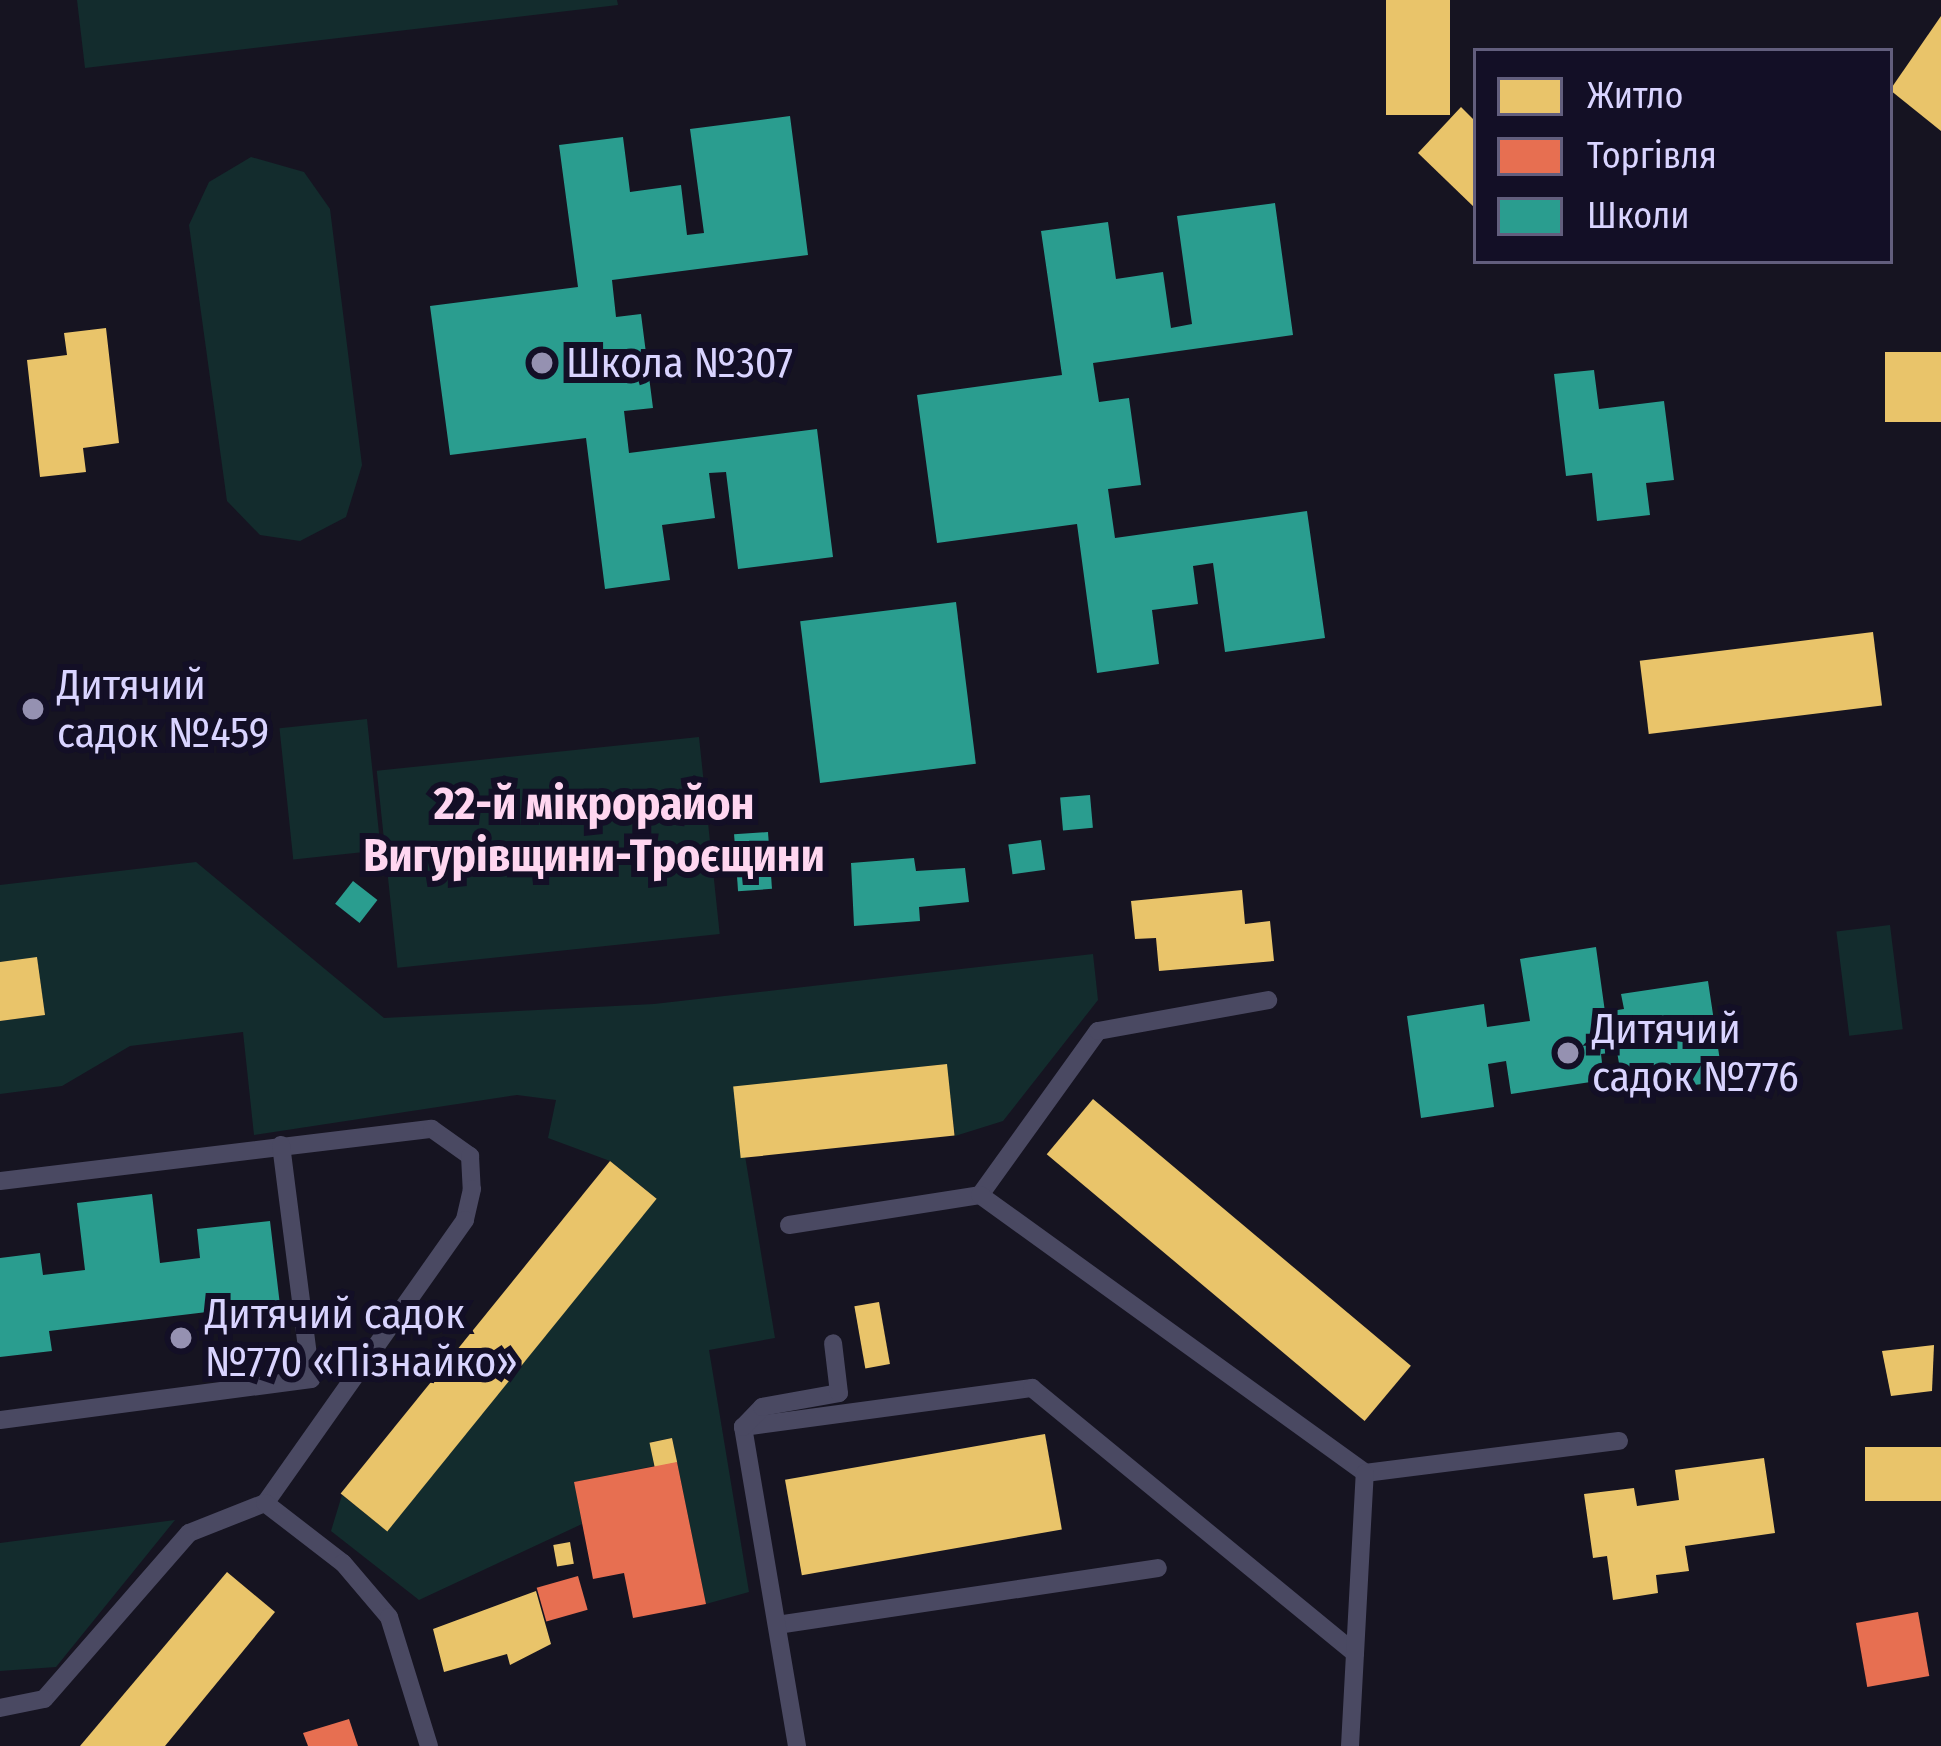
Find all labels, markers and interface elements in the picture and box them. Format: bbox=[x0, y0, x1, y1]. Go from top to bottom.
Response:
legend bbox=[1473, 48, 1893, 264]
text: Житло bbox=[1587, 74, 1683, 118]
text: Торгівля bbox=[1587, 134, 1717, 178]
text: Школи bbox=[1587, 194, 1690, 238]
place label: Школа №307 bbox=[566, 338, 793, 388]
marker: Школа №307 bbox=[529, 350, 555, 376]
place label: Дитячий садок №459 bbox=[57, 660, 269, 758]
marker: Дитячий садок №459 bbox=[20, 696, 46, 722]
district label: 22-й мікрорайон Вигурівщини-Троєщини bbox=[363, 778, 825, 884]
place label: Дитячий садок №776 bbox=[1592, 1004, 1799, 1102]
marker: Дитячий садок №776 bbox=[1555, 1040, 1581, 1066]
place label: Дитячий садок №770 «Пізнайко» bbox=[205, 1289, 518, 1388]
marker: Дитячий садок №770 «Пізнайко» bbox=[168, 1325, 194, 1351]

